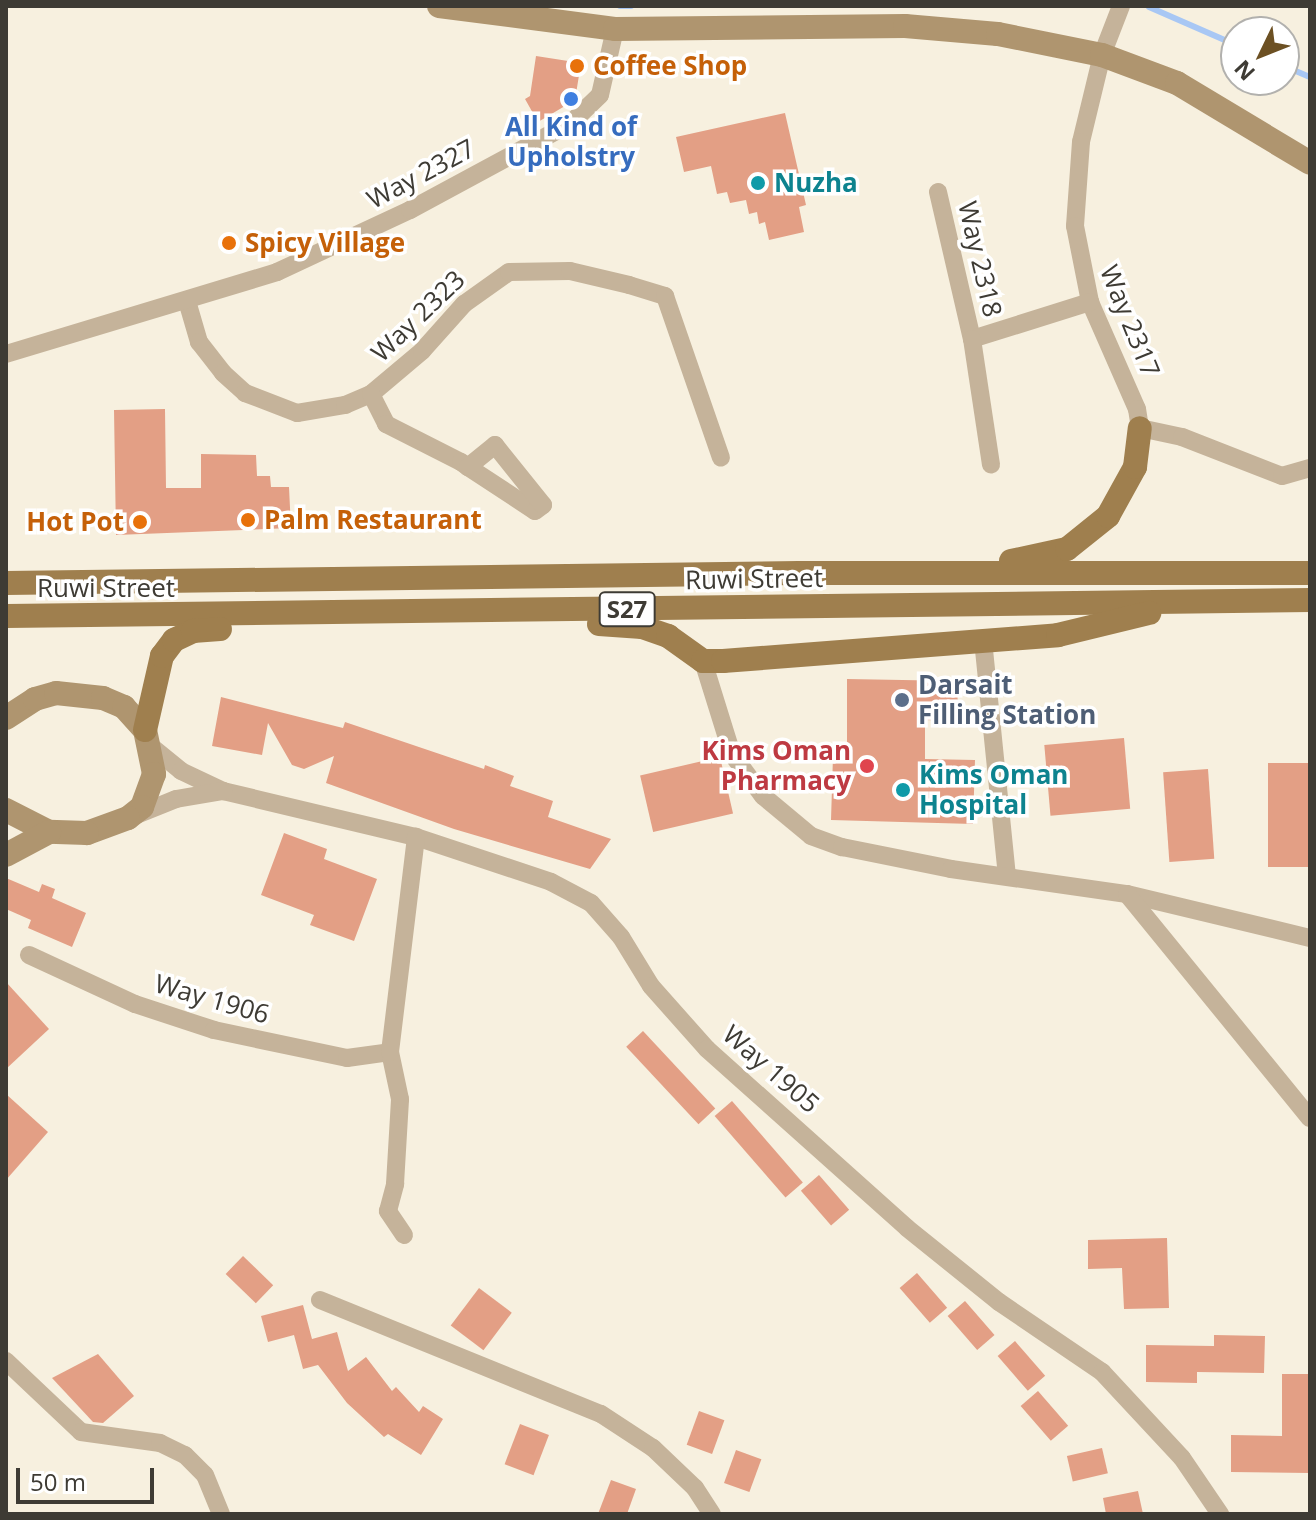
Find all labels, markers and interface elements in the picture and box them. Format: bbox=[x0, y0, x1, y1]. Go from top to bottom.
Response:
north arrow bbox=[1220, 16, 1300, 96]
place label: Coffee Shop bbox=[593, 50, 747, 82]
text: N bbox=[1227, 54, 1261, 88]
marker: Coffee Shop bbox=[568, 57, 586, 75]
marker: All Kind of Upholstry bbox=[562, 90, 580, 108]
place label: All Kind of Upholstry bbox=[505, 111, 637, 172]
street label: Way 2327 bbox=[362, 133, 480, 215]
place label: Nuzha bbox=[774, 167, 858, 199]
marker: Nuzha bbox=[749, 174, 767, 192]
street label: Way 2318 bbox=[952, 198, 1008, 320]
place label: Spicy Village bbox=[245, 227, 405, 259]
marker: Spicy Village bbox=[220, 234, 238, 252]
street label: Way 2317 bbox=[1093, 261, 1167, 381]
street label: Way 2323 bbox=[365, 264, 471, 368]
place label: Palm Restaurant bbox=[264, 504, 482, 536]
place label: Hot Pot bbox=[26, 506, 124, 538]
marker: Palm Restaurant bbox=[239, 511, 257, 529]
marker: Hot Pot bbox=[131, 513, 149, 531]
street label: Ruwi Street bbox=[685, 562, 823, 596]
street label: Ruwi Street bbox=[37, 572, 175, 604]
road number: S27 bbox=[597, 589, 657, 629]
place label: Darsait Filling Station bbox=[918, 669, 1096, 730]
marker: Darsait Filling Station bbox=[893, 691, 911, 709]
place label: Kims Oman Pharmacy bbox=[702, 735, 851, 796]
marker: Kims Oman Pharmacy bbox=[858, 757, 876, 775]
place label: Kims Oman Hospital bbox=[919, 759, 1068, 820]
marker: Kims Oman Hospital bbox=[894, 781, 912, 799]
street label: Way 1906 bbox=[151, 968, 273, 1030]
street label: Way 1905 bbox=[716, 1019, 826, 1119]
scale bar bbox=[20, 1452, 158, 1502]
text: 50 m bbox=[30, 1465, 86, 1498]

